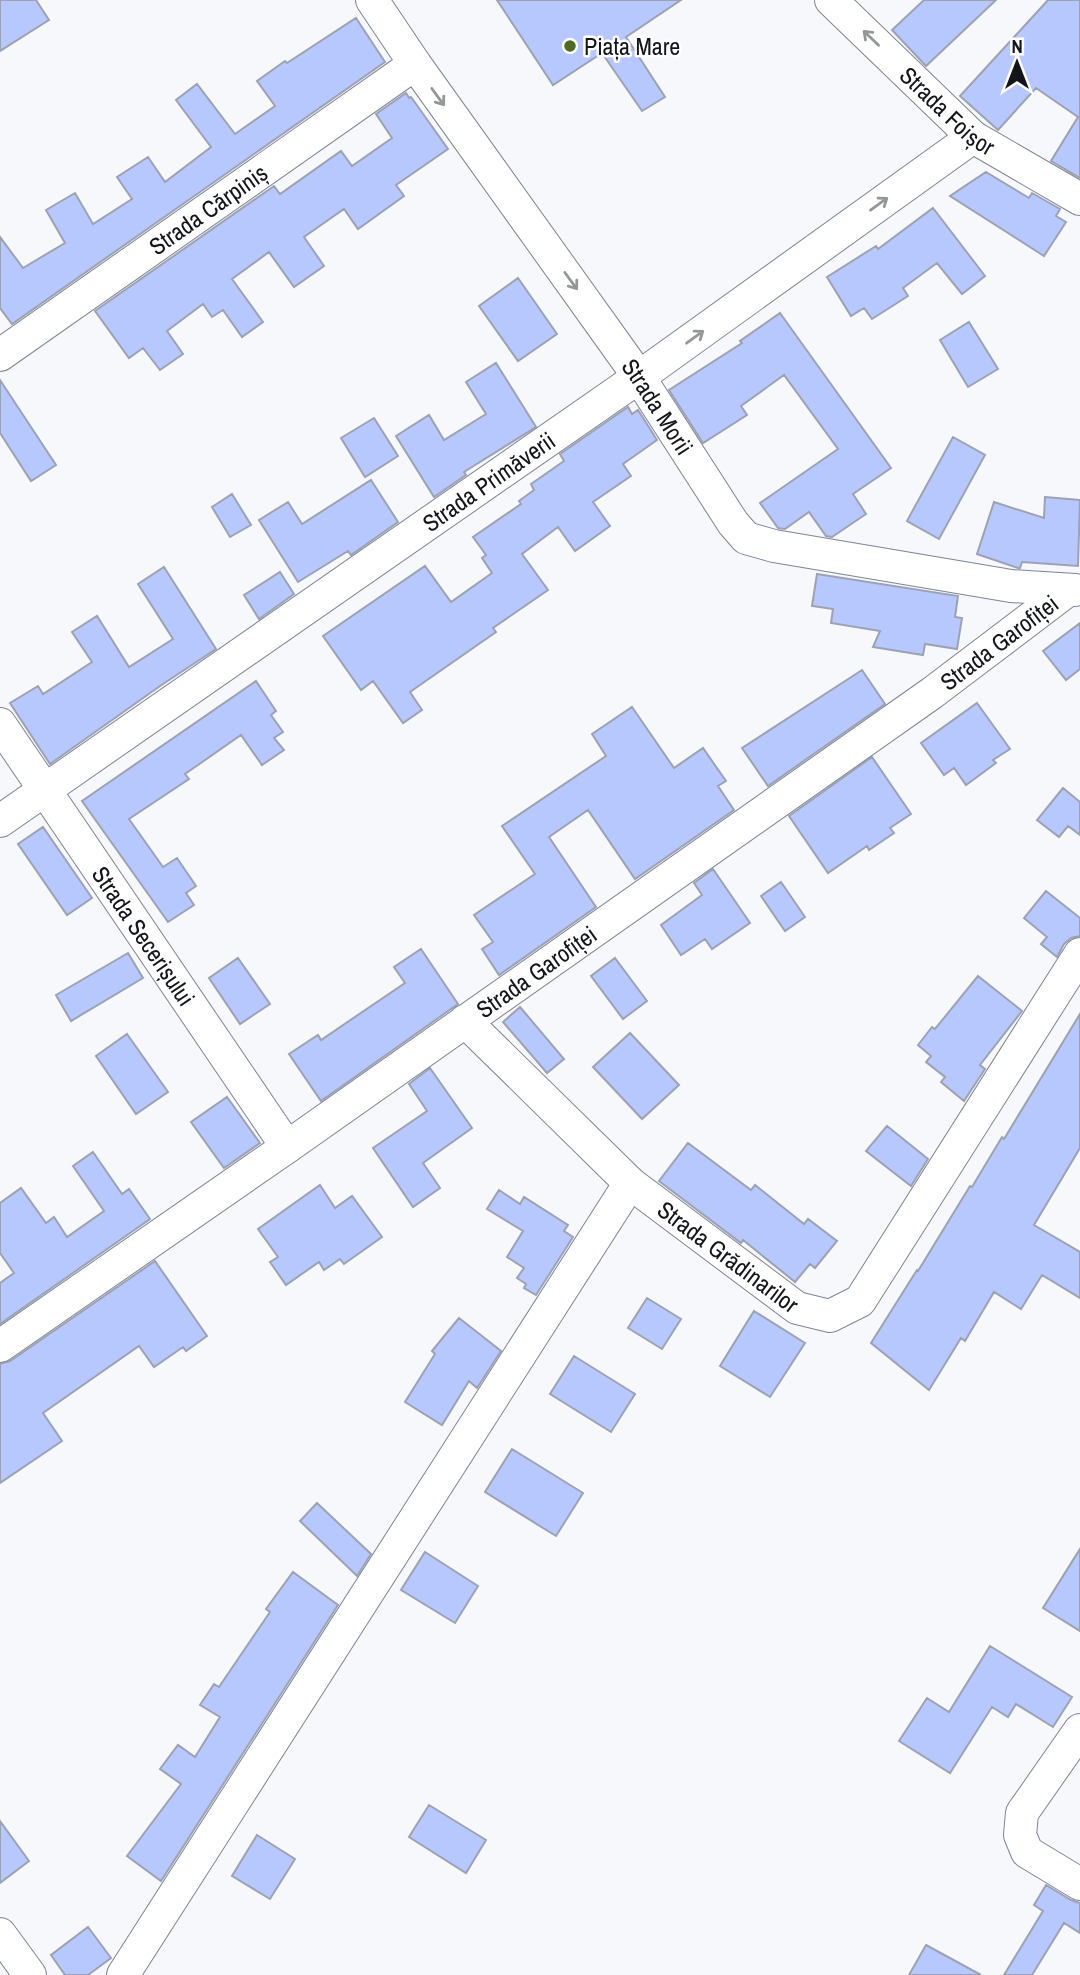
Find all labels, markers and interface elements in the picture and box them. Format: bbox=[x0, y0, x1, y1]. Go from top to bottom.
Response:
north arrow bbox=[982, 28, 1052, 98]
place label: Piața Mare bbox=[584, 30, 680, 62]
one-way arrow bbox=[863, 30, 880, 47]
text: N bbox=[1011, 33, 1023, 59]
marker: Piața Mare bbox=[562, 38, 578, 54]
street label: Strada Foișor bbox=[893, 59, 1001, 163]
one-way arrow bbox=[431, 87, 445, 106]
street label: Strada Cărpiniș bbox=[142, 156, 274, 262]
one-way arrow bbox=[869, 197, 888, 211]
one-way arrow bbox=[564, 271, 578, 290]
one-way arrow bbox=[685, 330, 704, 344]
street label: Strada Morii bbox=[615, 352, 701, 461]
street label: Strada Primăverii bbox=[416, 424, 561, 539]
street label: Strada Garofiței bbox=[933, 587, 1064, 697]
street label: Strada Secerișului bbox=[85, 860, 202, 1012]
street label: Strada Garofiței bbox=[470, 918, 603, 1025]
street label: Strada Grădinarilor bbox=[651, 1193, 806, 1320]

